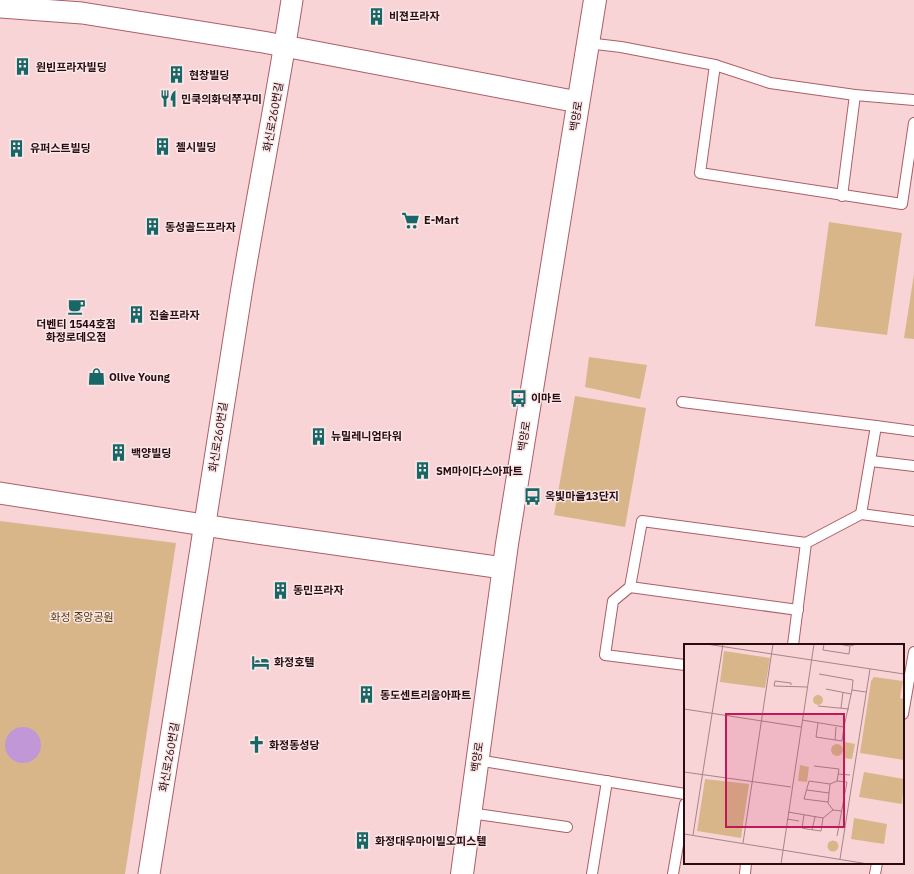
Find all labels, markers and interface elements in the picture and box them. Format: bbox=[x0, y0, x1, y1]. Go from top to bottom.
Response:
building icon: 비젼프라자 bbox=[366, 6, 386, 26]
place label: 비젼프라자 bbox=[389, 9, 440, 23]
building icon: 원빈프라자빌딩 bbox=[13, 57, 33, 77]
place label: 원빈프라자빌딩 bbox=[36, 60, 107, 74]
building icon: 현창빌딩 bbox=[166, 65, 186, 85]
place label: 현창빌딩 bbox=[189, 68, 229, 82]
street label: 화신로260번길 bbox=[260, 81, 286, 153]
restaurant icon: 민쿡의화덕쭈꾸미 bbox=[158, 89, 178, 109]
place label: 민쿡의화덕쭈꾸미 bbox=[181, 92, 262, 106]
street label: 백양로 bbox=[567, 100, 585, 132]
building icon: 첼시빌딩 bbox=[153, 137, 173, 157]
building icon: 유퍼스트빌딩 bbox=[7, 138, 27, 158]
place label: 첼시빌딩 bbox=[176, 140, 216, 154]
place label: 유퍼스트빌딩 bbox=[30, 141, 91, 155]
supermarket icon: E-Mart bbox=[401, 210, 421, 230]
place label: E-Mart bbox=[424, 213, 459, 227]
building icon: 동성골드프라자 bbox=[142, 217, 162, 237]
place label: 동성골드프라자 bbox=[165, 220, 236, 234]
cafe icon: 더벤티 1544호점 화정로데오점 bbox=[66, 296, 86, 316]
building icon: 진솔프라자 bbox=[126, 305, 146, 325]
place label: 진솔프라자 bbox=[149, 308, 200, 322]
place label: 더벤티 1544호점 화정로데오점 bbox=[36, 317, 116, 344]
shop icon: Olive Young bbox=[86, 367, 106, 387]
place label: Olive Young bbox=[109, 370, 171, 384]
bus stop icon: 이마트 bbox=[508, 388, 528, 408]
place label: 이마트 bbox=[531, 391, 561, 405]
street label: 화신로260번길 bbox=[206, 401, 230, 473]
street label: 백양로 bbox=[515, 420, 533, 452]
building icon: 뉴밀레니엄타워 bbox=[308, 426, 328, 446]
place label: 뉴밀레니엄타워 bbox=[331, 429, 402, 443]
building icon: 백양빌딩 bbox=[108, 443, 128, 463]
place label: 백양빌딩 bbox=[131, 446, 171, 460]
building icon: SM마이다스아파트 bbox=[413, 461, 433, 481]
place label: SM마이다스아파트 bbox=[436, 464, 523, 478]
bus stop icon: 옥빛마을13단지 bbox=[522, 486, 542, 506]
place label: 옥빛마을13단지 bbox=[545, 489, 619, 503]
building icon: 동민프라자 bbox=[270, 580, 290, 600]
place label: 동민프라자 bbox=[293, 583, 344, 597]
park label: 화정 중앙공원 bbox=[50, 610, 114, 624]
inset map bbox=[684, 644, 904, 864]
hotel icon: 화정호텔 bbox=[251, 652, 271, 672]
place label: 화정호텔 bbox=[274, 655, 314, 669]
building icon: 동도센트리움아파트 bbox=[357, 685, 377, 705]
place label: 동도센트리움아파트 bbox=[380, 688, 471, 702]
street label: 화신로260번길 bbox=[156, 721, 182, 793]
church icon: 화정동성당 bbox=[246, 735, 266, 755]
place label: 화정동성당 bbox=[269, 738, 320, 752]
street label: 백양로 bbox=[468, 741, 486, 773]
building icon: 화정대우마이빌오피스텔 bbox=[352, 831, 372, 851]
place label: 화정대우마이빌오피스텔 bbox=[375, 834, 486, 848]

